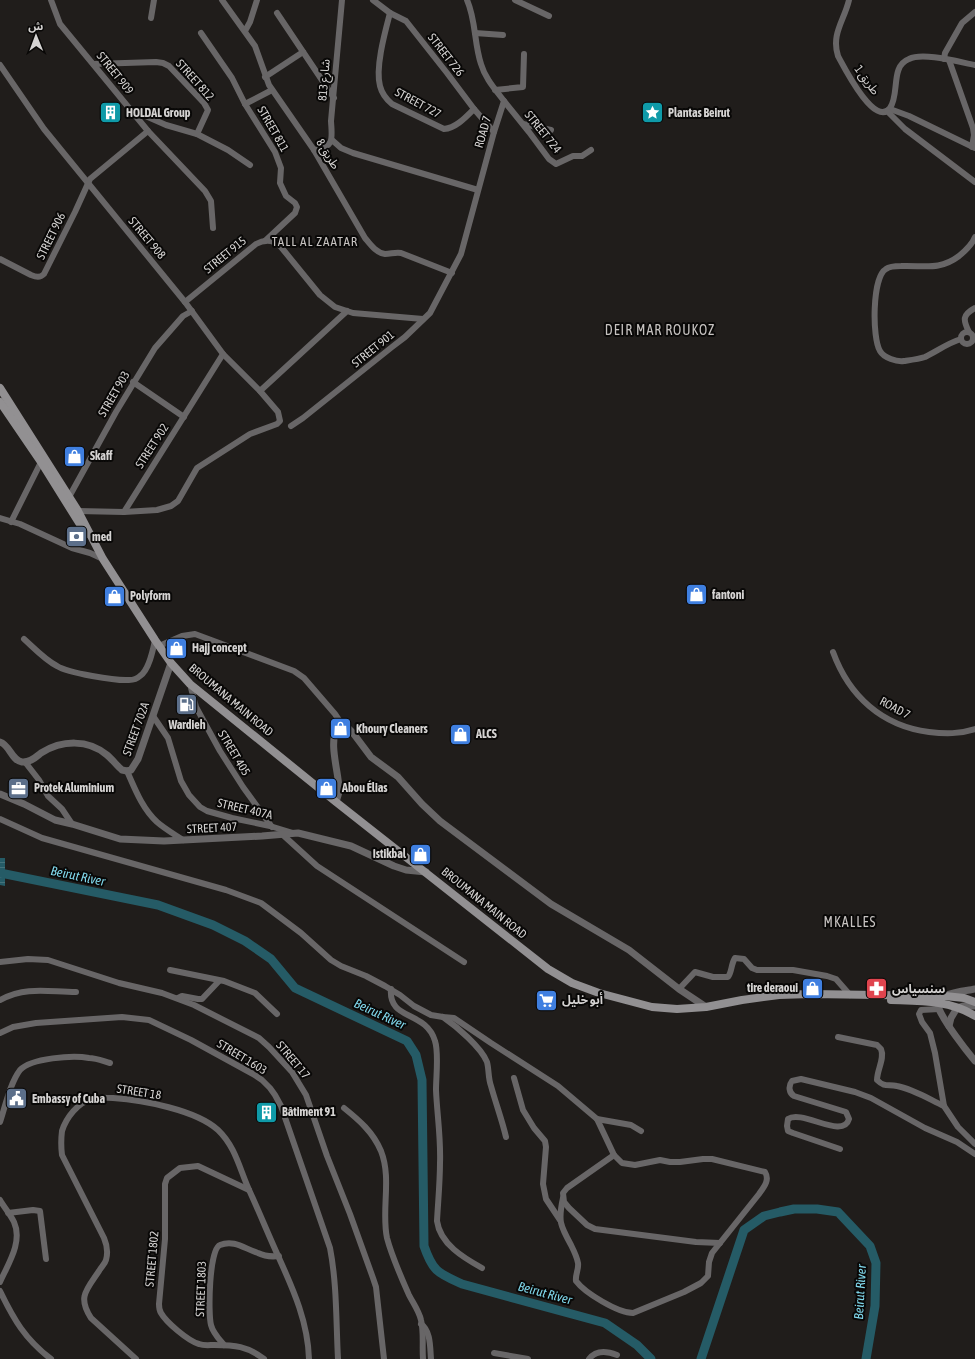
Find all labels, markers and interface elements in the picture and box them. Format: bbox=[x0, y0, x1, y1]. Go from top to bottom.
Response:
north arrow bbox=[16, 16, 56, 56]
text: ش bbox=[28, 20, 43, 33]
street label: STREET 726 bbox=[425, 31, 467, 79]
street label: STREET 909 bbox=[94, 49, 137, 97]
street label: STREET 812 bbox=[173, 57, 217, 103]
street label: شارع 813 bbox=[315, 58, 335, 102]
street label: طريق 1 bbox=[851, 62, 882, 98]
street label: STREET 727 bbox=[392, 85, 444, 121]
building icon: HOLDAL Group bbox=[98, 100, 124, 126]
place icon: Plantas Beirut bbox=[640, 100, 666, 126]
street label: STREET 811 bbox=[254, 104, 292, 155]
place label: HOLDAL Group bbox=[126, 106, 191, 120]
place label: Plantas Beirut bbox=[668, 106, 731, 120]
street label: STREET 724 bbox=[522, 108, 565, 156]
street label: ROAD 7 bbox=[472, 114, 494, 150]
street label: طريق 8 bbox=[312, 136, 343, 172]
street label: STREET 906 bbox=[34, 210, 68, 262]
street label: STREET 908 bbox=[125, 214, 169, 262]
street label: STREET 915 bbox=[201, 234, 249, 276]
district label: TALL AL ZAATAR bbox=[272, 234, 358, 249]
district label: DEIR MAR ROUKOZ bbox=[605, 322, 715, 338]
street label: STREET 901 bbox=[349, 327, 397, 370]
street label: STREET 903 bbox=[95, 369, 133, 419]
street label: STREET 902 bbox=[132, 421, 172, 471]
shop icon: Skaff bbox=[61, 443, 87, 469]
place label: Skaff bbox=[90, 449, 113, 463]
bank icon: med bbox=[64, 524, 90, 550]
place label: med bbox=[92, 530, 112, 544]
shop icon: fantoni bbox=[683, 582, 709, 608]
shop icon: Polyform bbox=[101, 583, 127, 609]
place label: fantoni bbox=[711, 588, 745, 602]
place label: Polyform bbox=[130, 589, 171, 603]
shop icon: Hajj concept bbox=[164, 635, 190, 661]
place label: Hajj concept bbox=[192, 641, 247, 655]
street label: BROUMANA MAIN ROAD bbox=[186, 661, 276, 739]
fuel station icon: Wardieh bbox=[174, 691, 200, 717]
street label: ROAD 7 bbox=[877, 694, 913, 722]
street label: STREET 702A bbox=[120, 700, 152, 758]
shop icon: Khoury Cleaners bbox=[328, 716, 354, 742]
place label: Wardieh bbox=[167, 718, 206, 732]
shop icon: ALCS bbox=[448, 721, 474, 747]
place label: Khoury Cleaners bbox=[356, 722, 429, 736]
place label: ALCS bbox=[475, 727, 497, 741]
street label: STREET 405 bbox=[215, 728, 253, 778]
office icon: Protek Aluminium bbox=[5, 775, 31, 801]
shop icon: Abou Élias bbox=[314, 775, 340, 801]
place label: Abou Élias bbox=[341, 780, 388, 795]
place label: Protek Aluminium bbox=[34, 781, 114, 795]
street label: STREET 407A bbox=[216, 796, 274, 822]
street label: STREET 407 bbox=[186, 820, 238, 836]
shop icon: Istikbal bbox=[408, 841, 434, 867]
place label: Istikbal bbox=[373, 847, 407, 861]
water label: Beirut River bbox=[49, 863, 108, 889]
street label: BROUMANA MAIN ROAD bbox=[439, 864, 530, 942]
district label: MKALLES bbox=[824, 914, 876, 930]
shop icon: tire deraoui bbox=[800, 975, 826, 1001]
pharmacy icon: سنسياس bbox=[863, 976, 889, 1002]
place label: tire deraoui bbox=[746, 981, 798, 995]
place label: سنسياس bbox=[892, 982, 945, 996]
supermarket icon: أبو خليل bbox=[534, 987, 560, 1013]
place label: أبو خليل bbox=[562, 992, 603, 1007]
water label: Beirut River bbox=[352, 996, 409, 1033]
street label: STREET 1603 bbox=[214, 1037, 270, 1077]
street label: STREET 17 bbox=[273, 1038, 313, 1082]
street label: STREET 18 bbox=[116, 1082, 163, 1102]
public building icon: Embassy of Cuba bbox=[3, 1086, 29, 1112]
place label: Embassy of Cuba bbox=[32, 1092, 106, 1106]
building icon: Bâtiment 91 bbox=[254, 1099, 280, 1125]
place label: Bâtiment 91 bbox=[282, 1105, 336, 1119]
street label: STREET 1802 bbox=[143, 1230, 161, 1288]
street label: STREET 1803 bbox=[193, 1261, 209, 1317]
water label: Beirut River bbox=[851, 1263, 869, 1320]
water label: Beirut River bbox=[516, 1279, 575, 1308]

